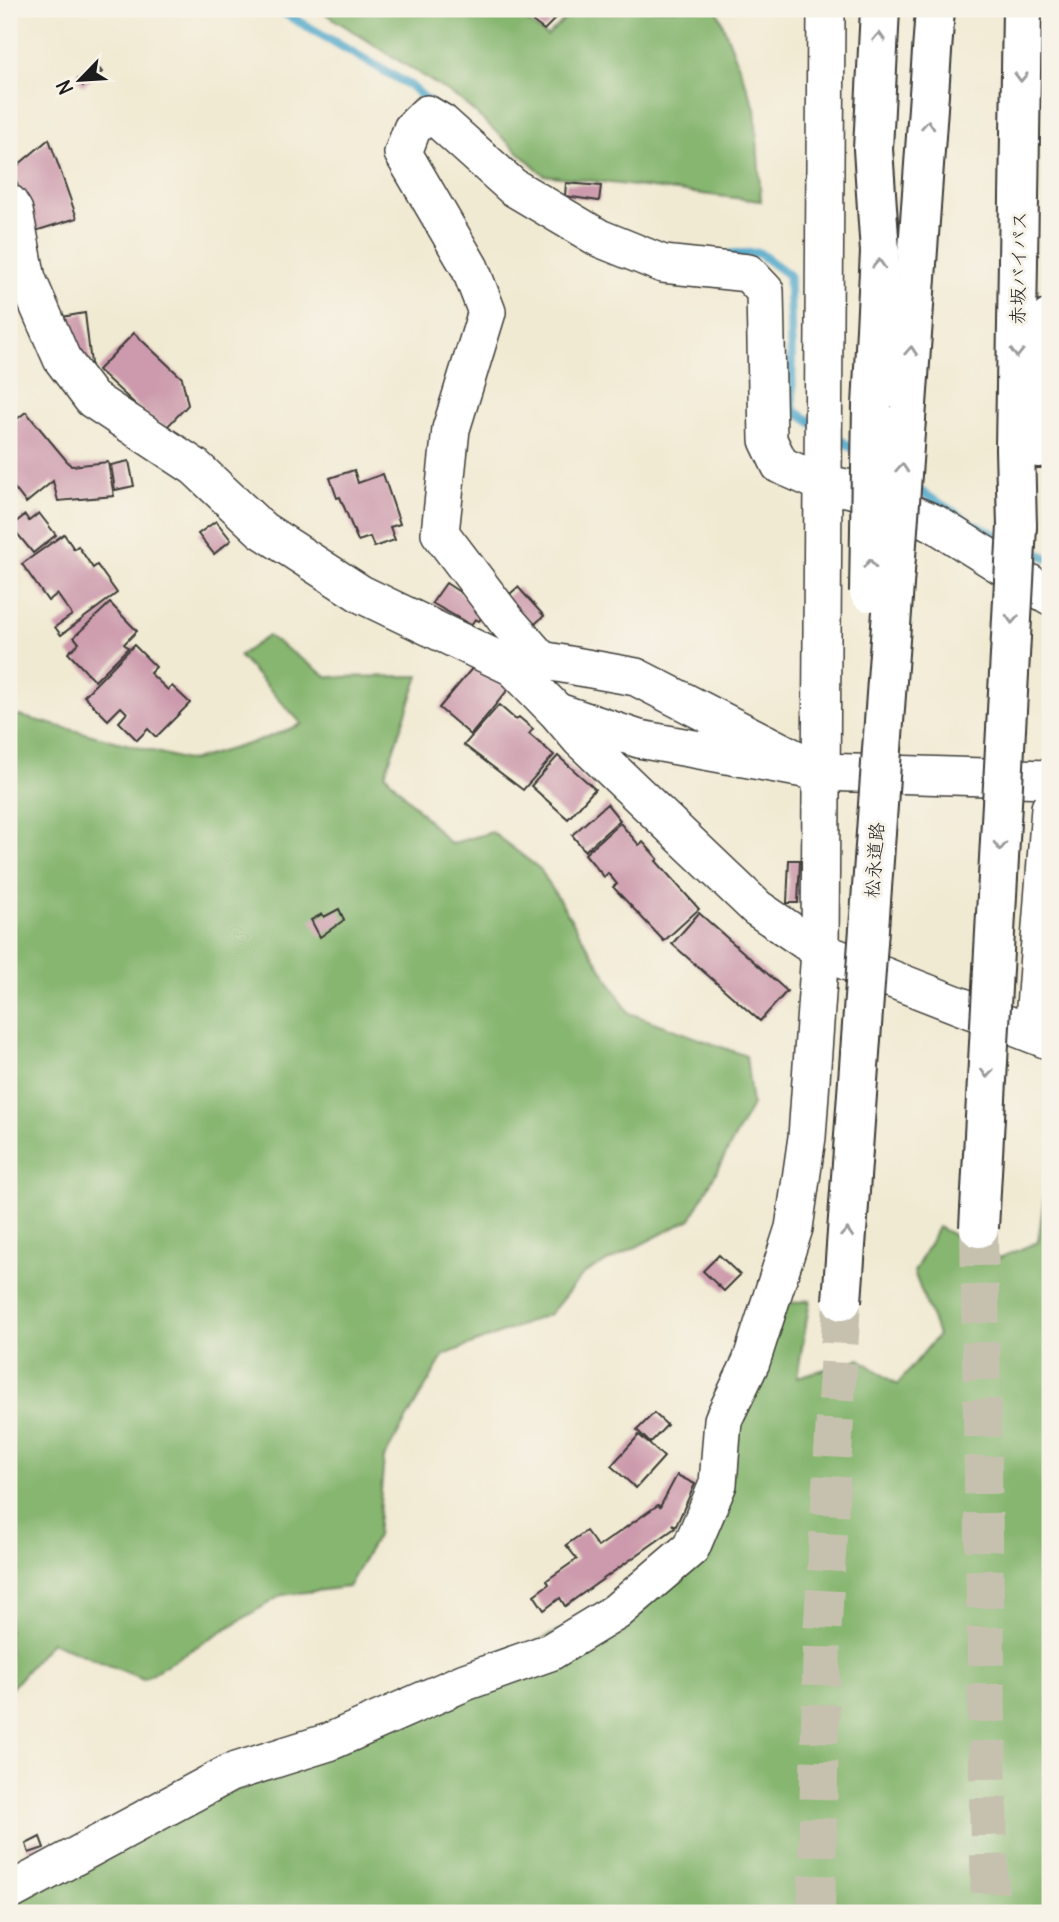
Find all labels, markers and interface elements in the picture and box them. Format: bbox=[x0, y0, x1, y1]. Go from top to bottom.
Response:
one-way arrow bbox=[871, 31, 886, 42]
north arrow bbox=[46, 46, 116, 116]
one-way arrow bbox=[1013, 72, 1029, 83]
text: N bbox=[51, 76, 78, 98]
one-way arrow bbox=[920, 119, 935, 130]
street label: 赤坂バイパス bbox=[1005, 211, 1031, 325]
one-way arrow bbox=[872, 258, 887, 269]
one-way arrow bbox=[903, 346, 918, 357]
one-way arrow bbox=[1009, 349, 1025, 359]
one-way arrow bbox=[895, 462, 910, 473]
one-way arrow bbox=[862, 559, 878, 569]
one-way arrow bbox=[1004, 614, 1019, 625]
street label: 松永道路 bbox=[859, 821, 889, 899]
one-way arrow bbox=[992, 841, 1007, 852]
one-way arrow bbox=[980, 1068, 995, 1079]
one-way arrow bbox=[839, 1227, 854, 1238]

